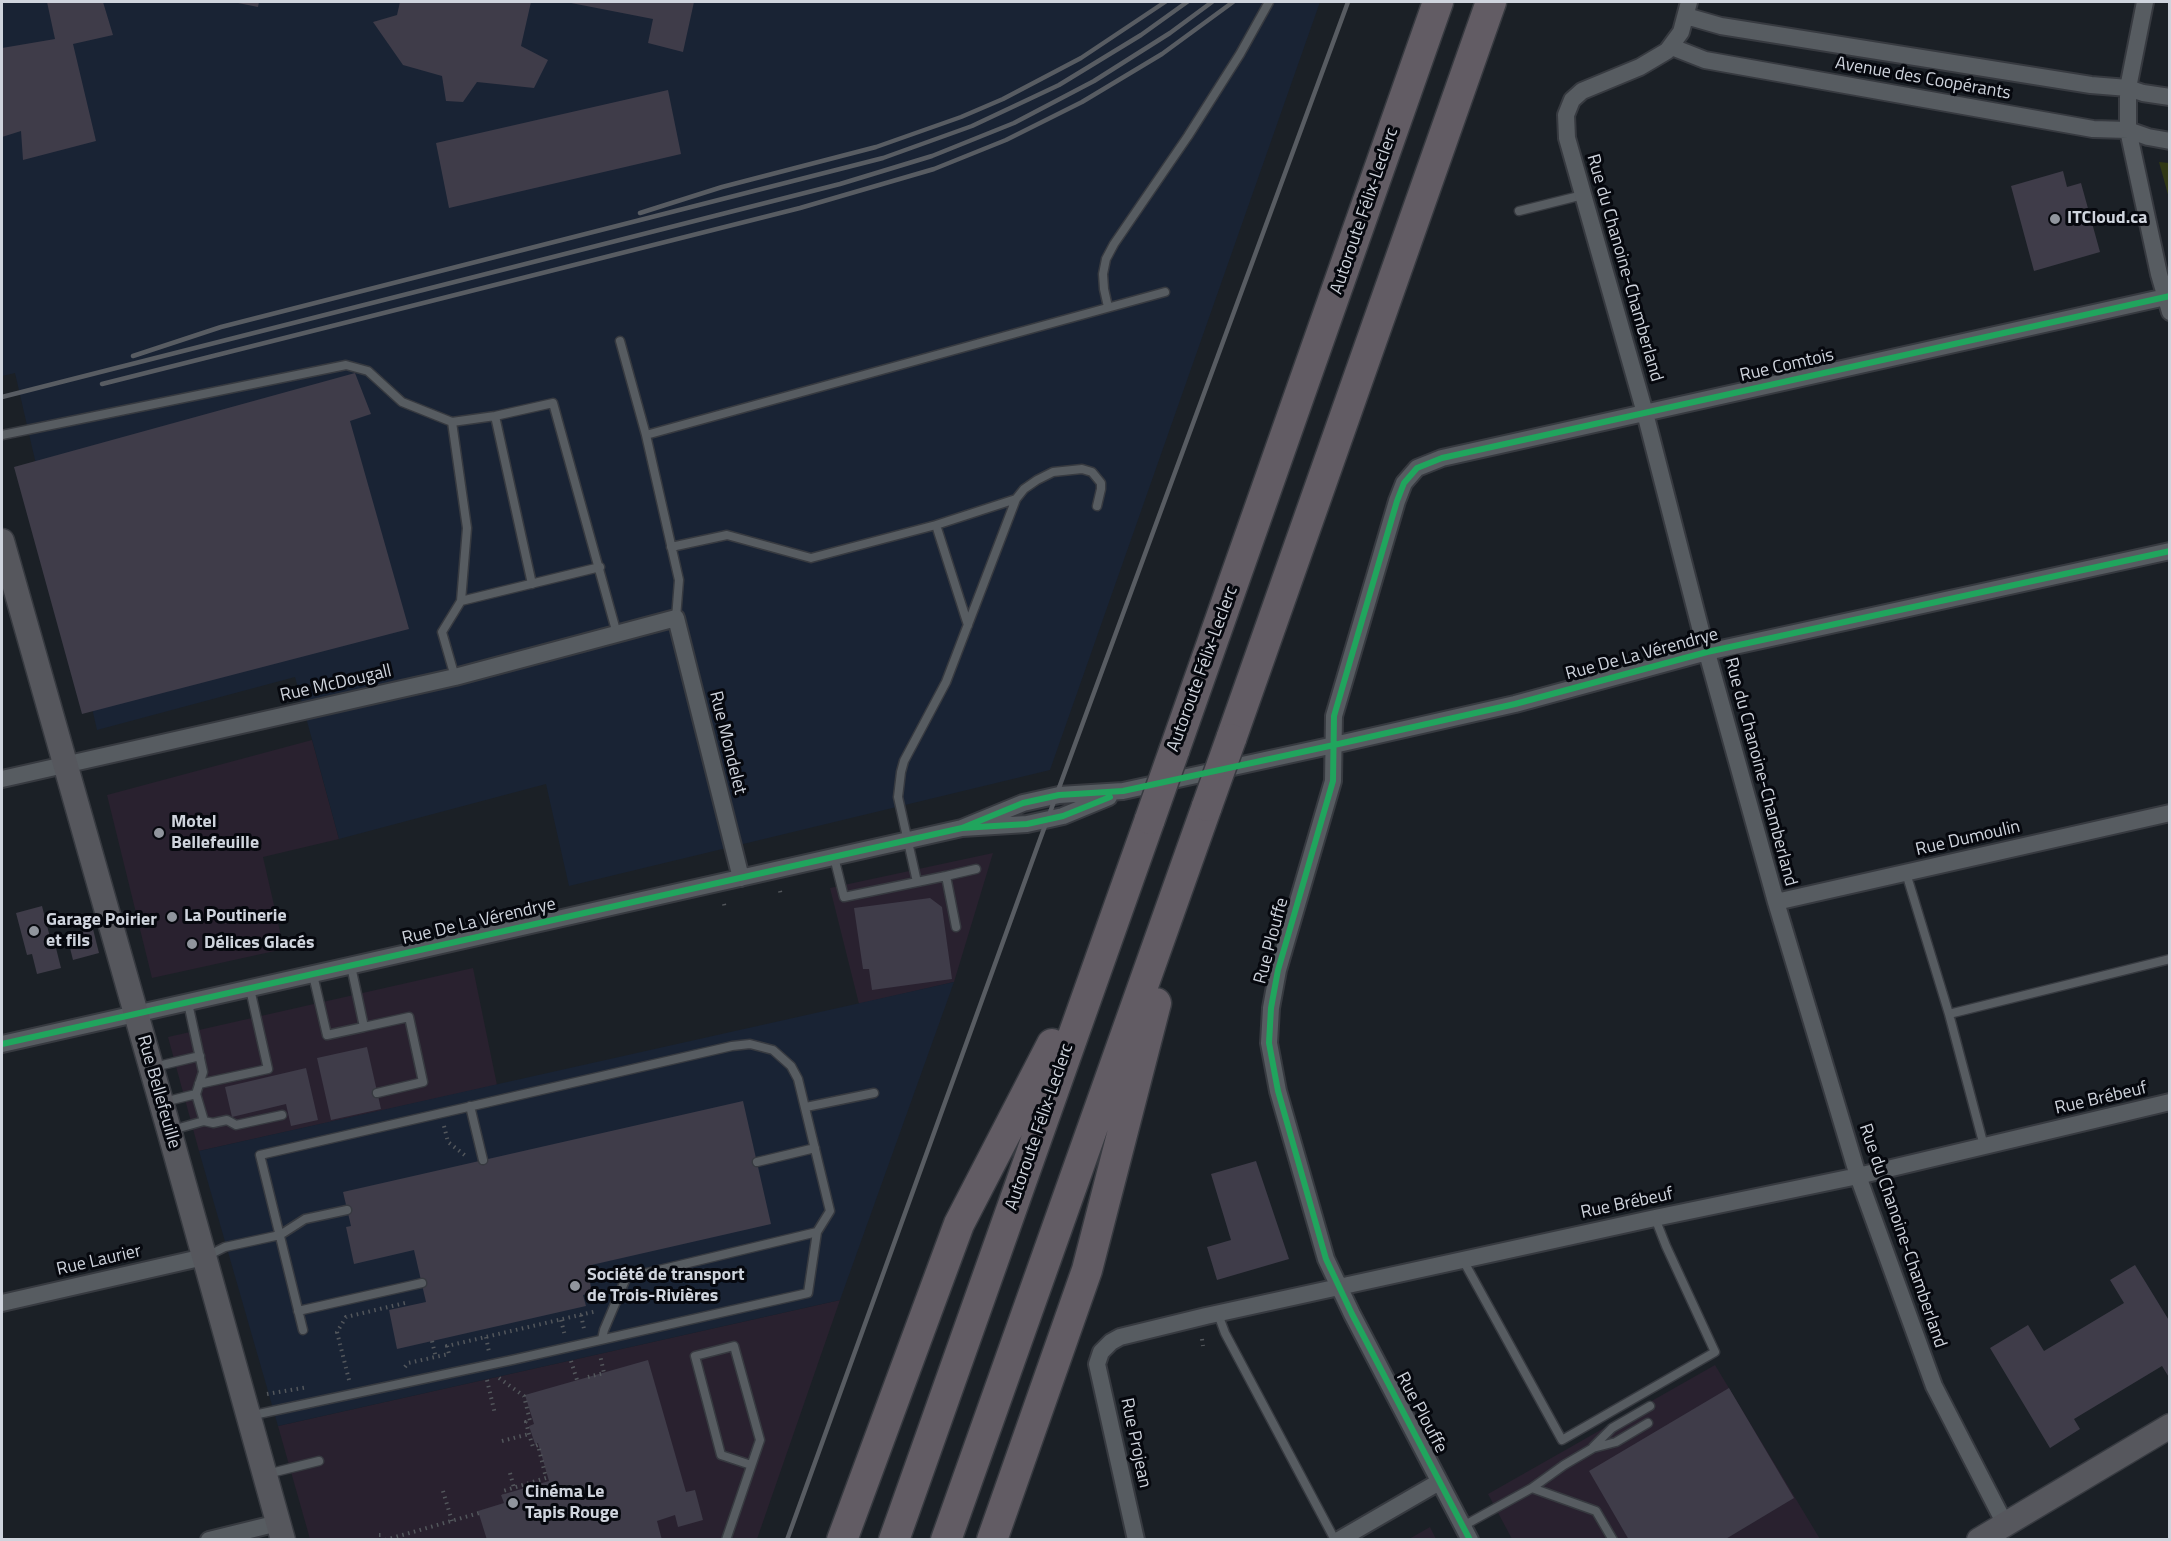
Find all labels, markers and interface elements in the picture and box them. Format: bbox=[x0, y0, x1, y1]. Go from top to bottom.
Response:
street label: Avenue des Coopérants bbox=[1834, 53, 2012, 105]
street label: Autoroute Félix-Leclerc bbox=[1326, 125, 1404, 297]
street label: Rue du Chanoine-Chamberland bbox=[1581, 152, 1667, 384]
place label: ITCloud.ca bbox=[2067, 208, 2147, 230]
marker: ITCloud.ca bbox=[2048, 212, 2062, 226]
street label: Rue Comtois bbox=[1738, 345, 1836, 387]
street label: Autoroute Félix-Leclerc bbox=[1163, 583, 1243, 755]
street label: Rue De La Vérendrye bbox=[1563, 624, 1721, 686]
street label: Rue du Chanoine-Chamberland bbox=[1719, 655, 1801, 889]
street label: Rue McDougall bbox=[278, 661, 394, 707]
street label: Rue Mondelet bbox=[704, 689, 750, 797]
place label: Motel Bellefeuille bbox=[171, 812, 259, 854]
street label: Rue Dumoulin bbox=[1914, 816, 2022, 862]
marker: Motel Bellefeuille bbox=[152, 826, 166, 840]
street label: Rue De La Vérendrye bbox=[400, 894, 558, 950]
street label: Rue Plouffe bbox=[1250, 896, 1294, 986]
place label: La Poutinerie bbox=[184, 906, 287, 928]
place label: Garage Poirier et fils bbox=[46, 910, 157, 952]
marker: La Poutinerie bbox=[165, 910, 179, 924]
marker: Garage Poirier et fils bbox=[27, 924, 41, 938]
place label: Délices Glacés bbox=[204, 933, 314, 955]
marker: Délices Glacés bbox=[185, 937, 199, 951]
street label: Rue Bellefeuille bbox=[131, 1033, 185, 1151]
street label: Autoroute Félix-Leclerc bbox=[1001, 1041, 1079, 1213]
street label: Rue Brébeuf bbox=[2053, 1078, 2149, 1120]
street label: Rue du Chanoine-Chamberland bbox=[1853, 1121, 1951, 1351]
street label: Rue Brébeuf bbox=[1579, 1184, 1675, 1224]
street label: Rue Laurier bbox=[55, 1241, 143, 1281]
place label: Société de transport de Trois-Rivières bbox=[587, 1265, 744, 1308]
marker: Société de transport de Trois-Rivières bbox=[568, 1279, 582, 1293]
street label: Rue Plouffe bbox=[1391, 1369, 1451, 1457]
street label: Rue Projean bbox=[1115, 1396, 1155, 1490]
place label: Cinéma Le Tapis Rouge bbox=[525, 1482, 619, 1524]
marker: Cinéma Le Tapis Rouge bbox=[506, 1496, 520, 1510]

